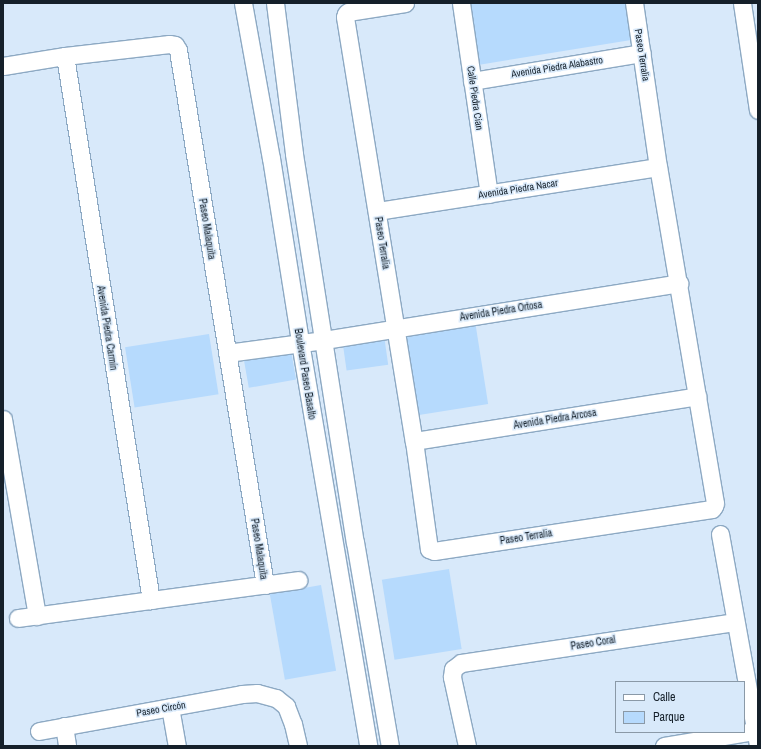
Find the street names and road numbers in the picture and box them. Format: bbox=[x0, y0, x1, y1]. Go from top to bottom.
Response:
street label: Paseo Terralia bbox=[632, 28, 652, 82]
street label: Avenida Piedra Alabastro bbox=[510, 54, 604, 80]
street label: Calle Piedra Cian bbox=[465, 65, 485, 131]
street label: Avenida Piedra Nacar bbox=[477, 177, 559, 201]
street label: Paseo Malaquita bbox=[196, 198, 218, 260]
street label: Paseo Terralia bbox=[372, 216, 392, 270]
street label: Avenida Piedra Carmín bbox=[94, 285, 120, 371]
street label: Avenida Piedra Ortosa bbox=[459, 299, 543, 323]
street label: Boulevard Paseo Basalto bbox=[292, 328, 318, 420]
street label: Avenida Piedra Arcosa bbox=[512, 406, 598, 432]
street label: Paseo Malaquita bbox=[248, 518, 270, 580]
street label: Paseo Terralia bbox=[499, 527, 553, 547]
street label: Paseo Coral bbox=[570, 634, 616, 652]
street label: Paseo Circón bbox=[135, 699, 187, 719]

